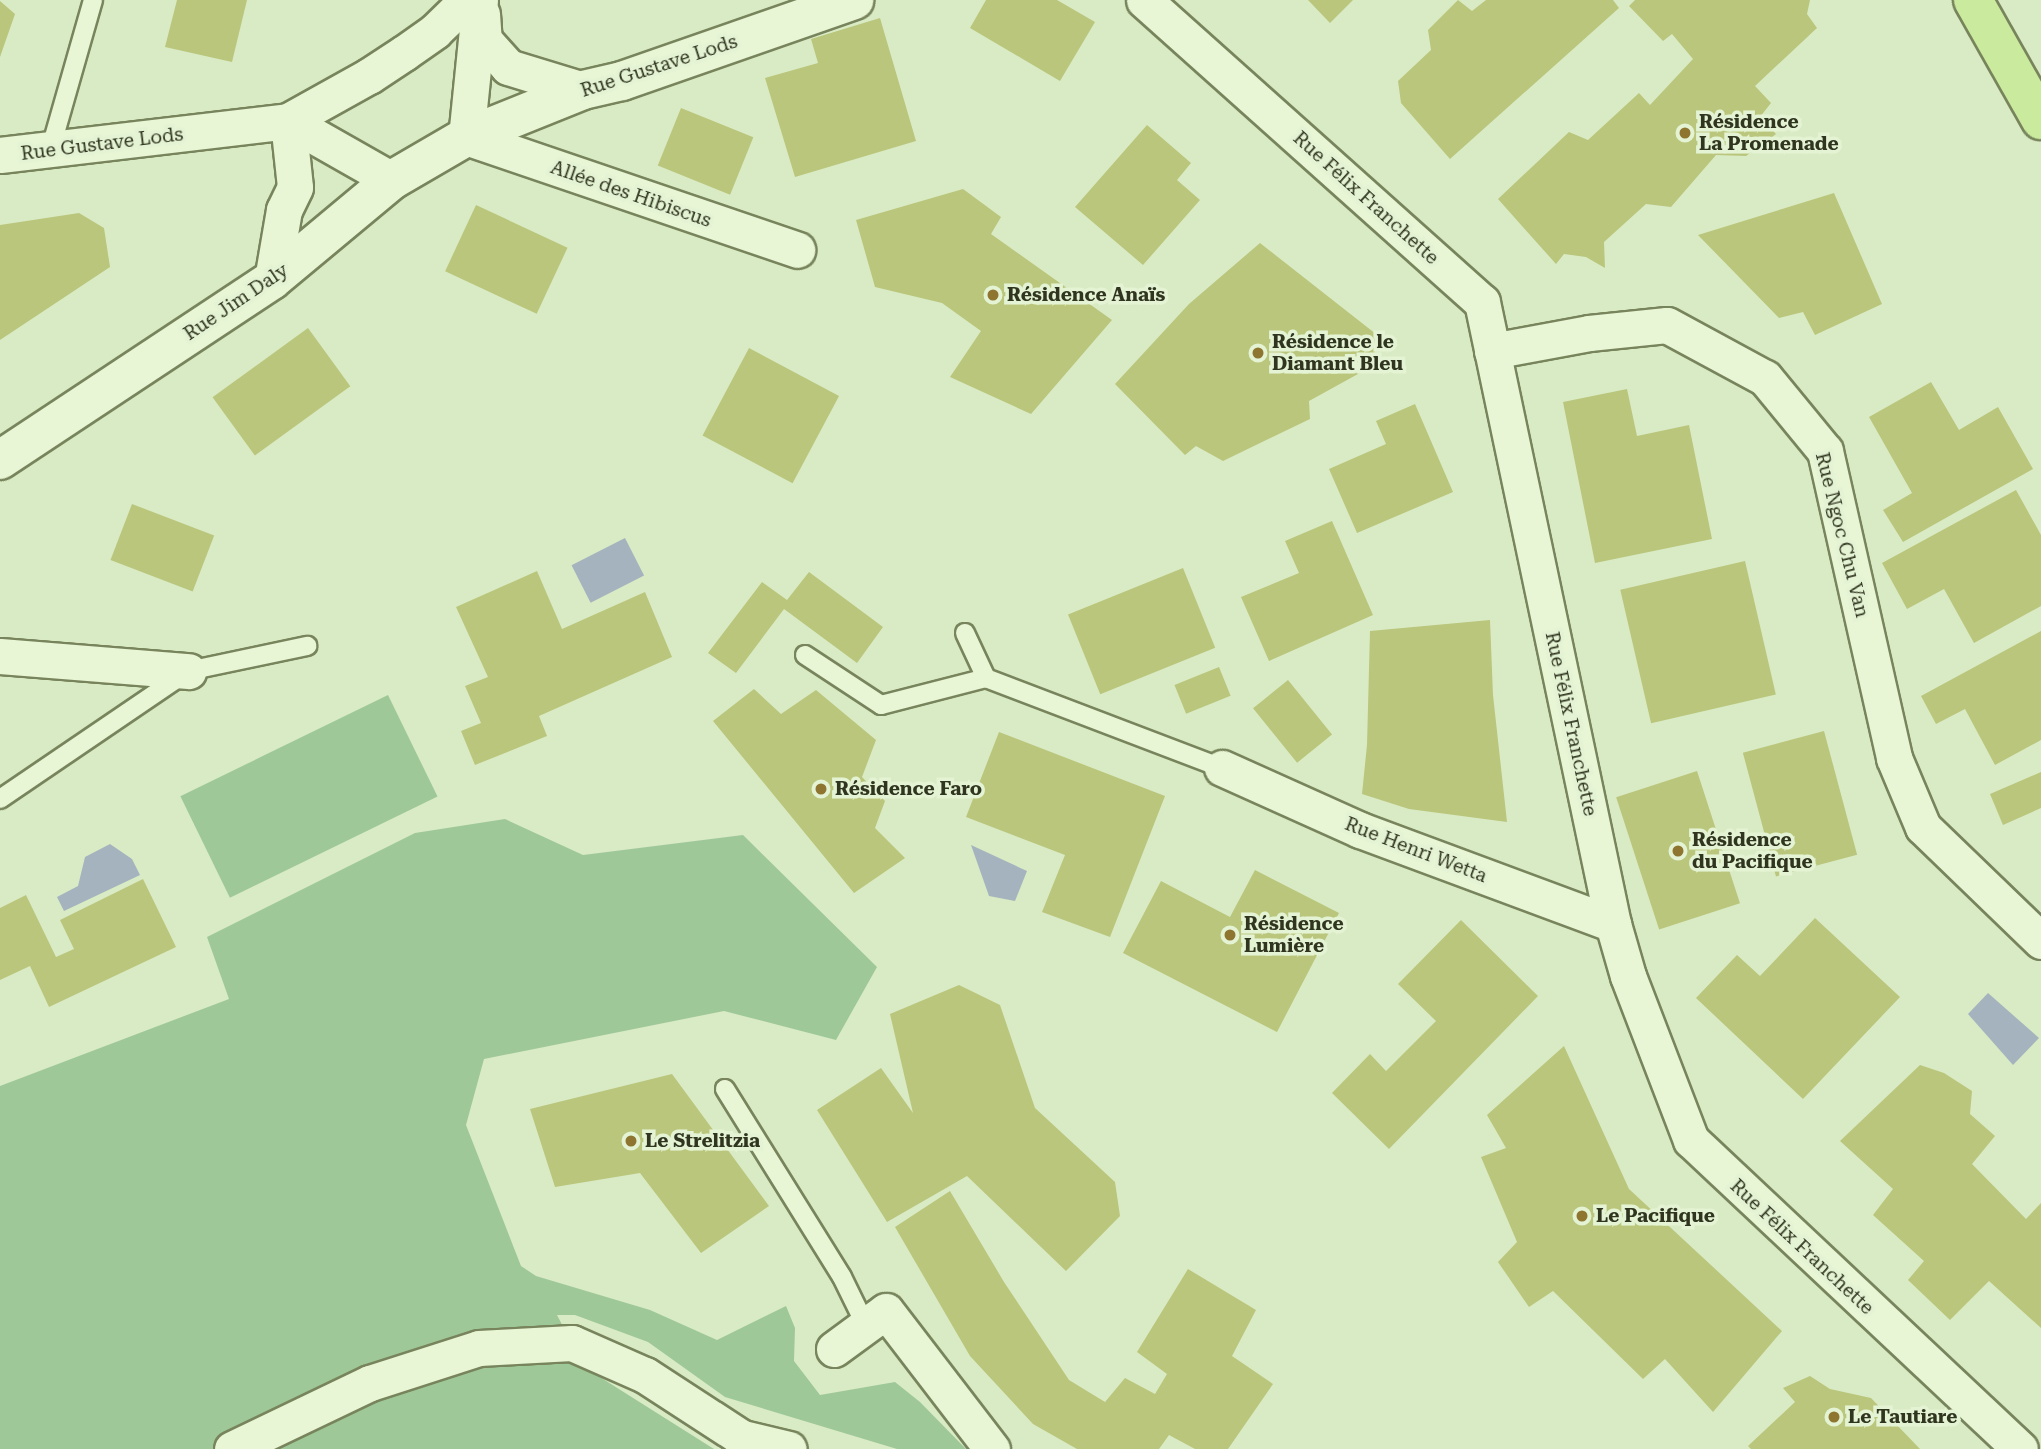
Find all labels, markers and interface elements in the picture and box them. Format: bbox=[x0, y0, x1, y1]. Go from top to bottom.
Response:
street label: Rue Gustave Lods bbox=[578, 30, 740, 102]
place label: Résidence La Promenade bbox=[1699, 111, 1839, 155]
street label: Rue Gustave Lods bbox=[19, 123, 185, 165]
marker: Résidence La Promenade bbox=[1677, 125, 1693, 141]
street label: Rue Félix Franchette bbox=[1289, 127, 1443, 269]
street label: Allée des Hibiscus bbox=[548, 156, 714, 232]
street label: Rue Jim Daly bbox=[179, 259, 293, 345]
place label: Résidence Anaïs bbox=[1007, 284, 1165, 306]
marker: Résidence Anaïs bbox=[985, 287, 1001, 303]
place label: Résidence le Diamant Bleu bbox=[1272, 331, 1403, 375]
marker: Résidence le Diamant Bleu bbox=[1250, 345, 1266, 361]
street label: Rue Ngoc Chu Van bbox=[1810, 450, 1874, 620]
street label: Rue Félix Franchette bbox=[1540, 630, 1602, 818]
place label: Résidence Faro bbox=[835, 778, 982, 800]
marker: Résidence Faro bbox=[813, 781, 829, 797]
street label: Rue Henri Wetta bbox=[1342, 812, 1490, 888]
place label: Résidence du Pacifique bbox=[1692, 829, 1813, 873]
marker: Résidence du Pacifique bbox=[1670, 843, 1686, 859]
place label: Résidence Lumière bbox=[1244, 913, 1344, 957]
marker: Résidence Lumière bbox=[1222, 927, 1238, 943]
place label: Le Strelitzia bbox=[645, 1130, 760, 1152]
marker: Le Strelitzia bbox=[623, 1133, 639, 1149]
street label: Rue Félix Franchette bbox=[1726, 1175, 1878, 1319]
place label: Le Pacifique bbox=[1596, 1205, 1715, 1227]
marker: Le Pacifique bbox=[1574, 1208, 1590, 1224]
place label: Le Tautiare bbox=[1848, 1406, 1958, 1428]
marker: Le Tautiare bbox=[1826, 1409, 1842, 1425]

